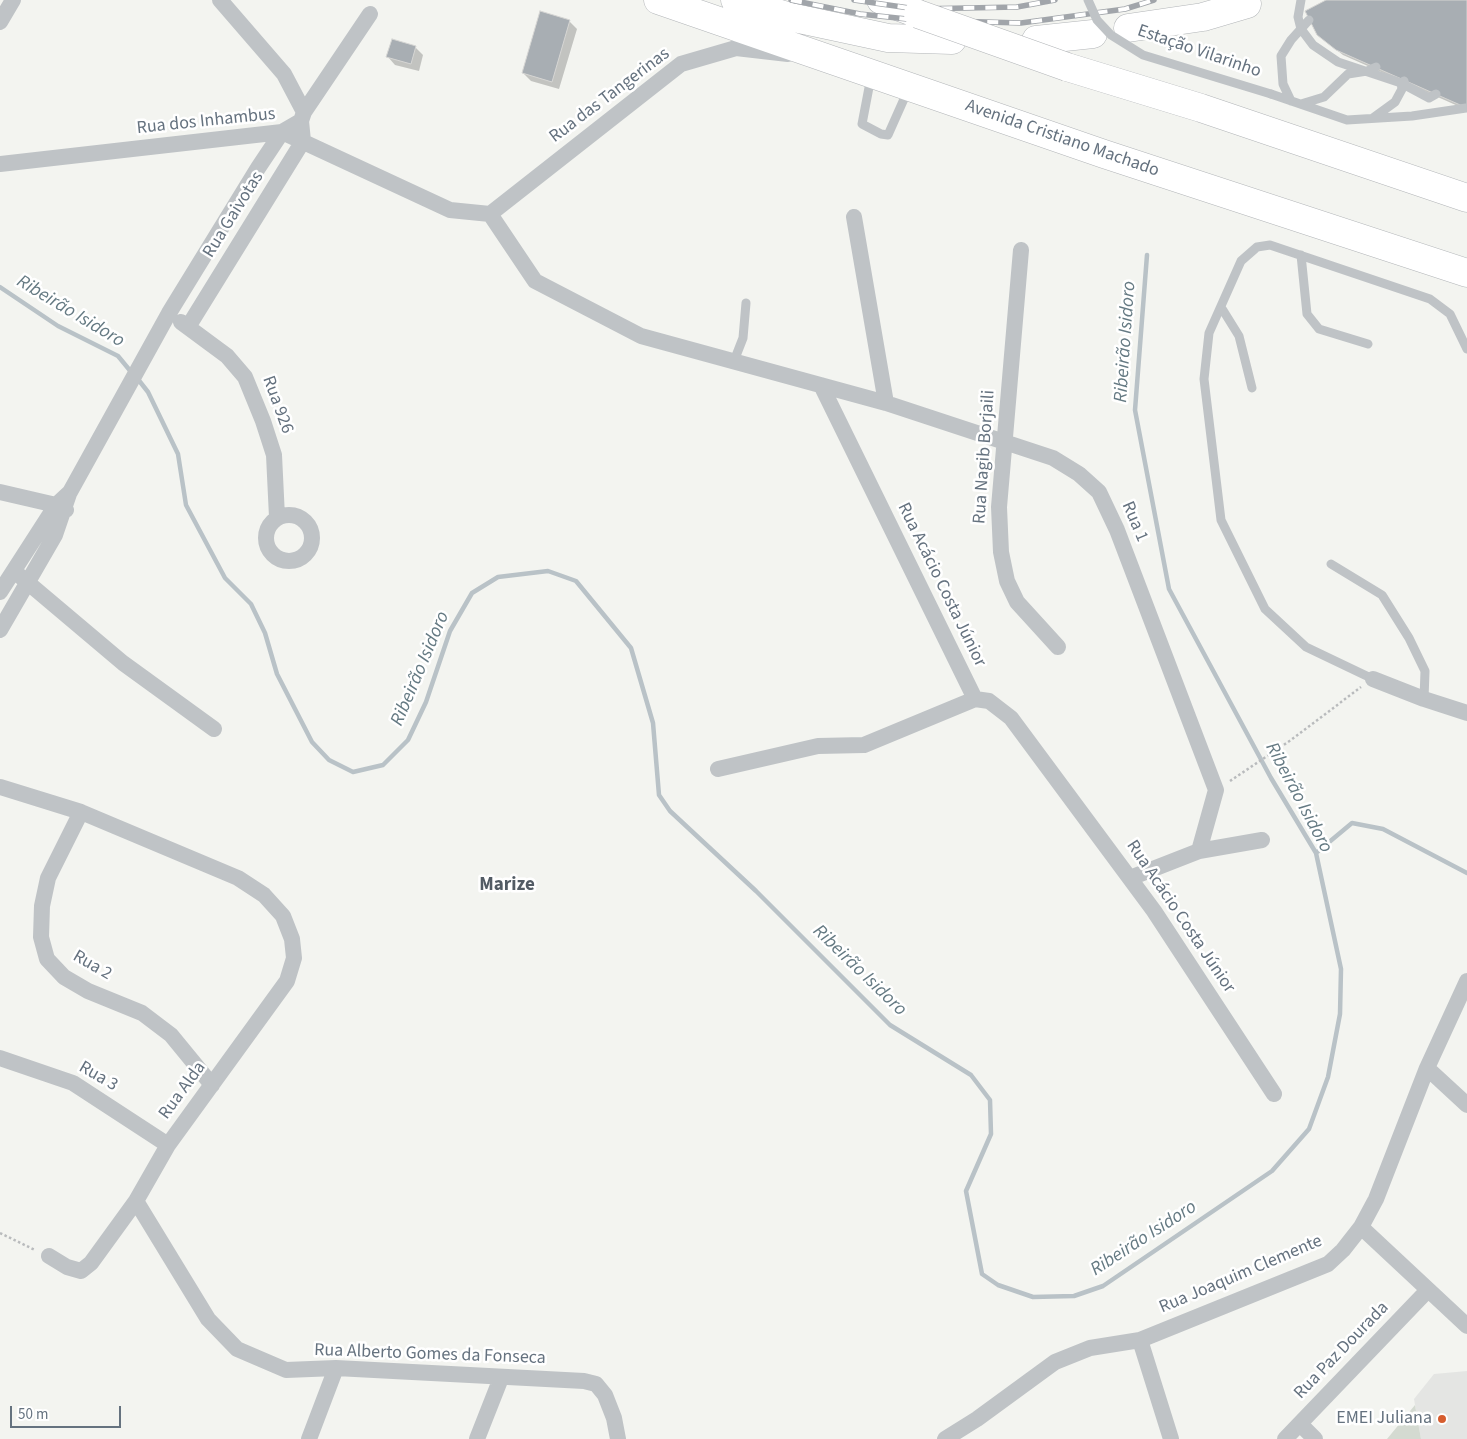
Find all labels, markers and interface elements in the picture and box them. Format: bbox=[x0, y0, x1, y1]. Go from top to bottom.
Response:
street label: Estação Vilarinho bbox=[1134, 21, 1264, 83]
street label: Rua das Tangerinas bbox=[546, 44, 674, 148]
street label: Avenida Cristiano Machado bbox=[962, 96, 1162, 182]
street label: Rua dos Inhambus bbox=[136, 104, 276, 140]
street label: Rua Gaivotas bbox=[199, 168, 269, 262]
water label: Ribeirão Isidoro bbox=[12, 271, 128, 353]
water label: Ribeirão Isidoro bbox=[1110, 280, 1142, 404]
street label: Rua 926 bbox=[257, 373, 297, 437]
street label: Rua Nagib Borjaili bbox=[970, 389, 1000, 525]
street label: Rua Acácio Costa Júnior bbox=[892, 499, 990, 671]
street label: Rua 1 bbox=[1116, 499, 1152, 545]
water label: Ribeirão Isidoro bbox=[387, 608, 455, 730]
water label: Ribeirão Isidoro bbox=[1259, 739, 1337, 857]
street label: Rua Acácio Costa Júnior bbox=[1121, 836, 1239, 998]
district label: Marize bbox=[479, 875, 535, 897]
water label: Ribeirão Isidoro bbox=[807, 920, 911, 1022]
street label: Rua 2 bbox=[69, 946, 115, 986]
street label: Rua 3 bbox=[75, 1057, 121, 1097]
street label: Rua Alda bbox=[155, 1058, 211, 1124]
water label: Ribeirão Isidoro bbox=[1087, 1196, 1201, 1282]
street label: Rua Joaquim Clemente bbox=[1156, 1231, 1326, 1319]
street label: Rua Paz Dourada bbox=[1290, 1298, 1394, 1404]
street label: Rua Alberto Gomes da Fonseca bbox=[314, 1340, 546, 1370]
scale bar bbox=[12, 1396, 124, 1428]
text: 50 m bbox=[18, 1404, 48, 1425]
place label: EMEI Juliana bbox=[1336, 1408, 1432, 1430]
marker: EMEI Juliana bbox=[1436, 1413, 1448, 1425]

